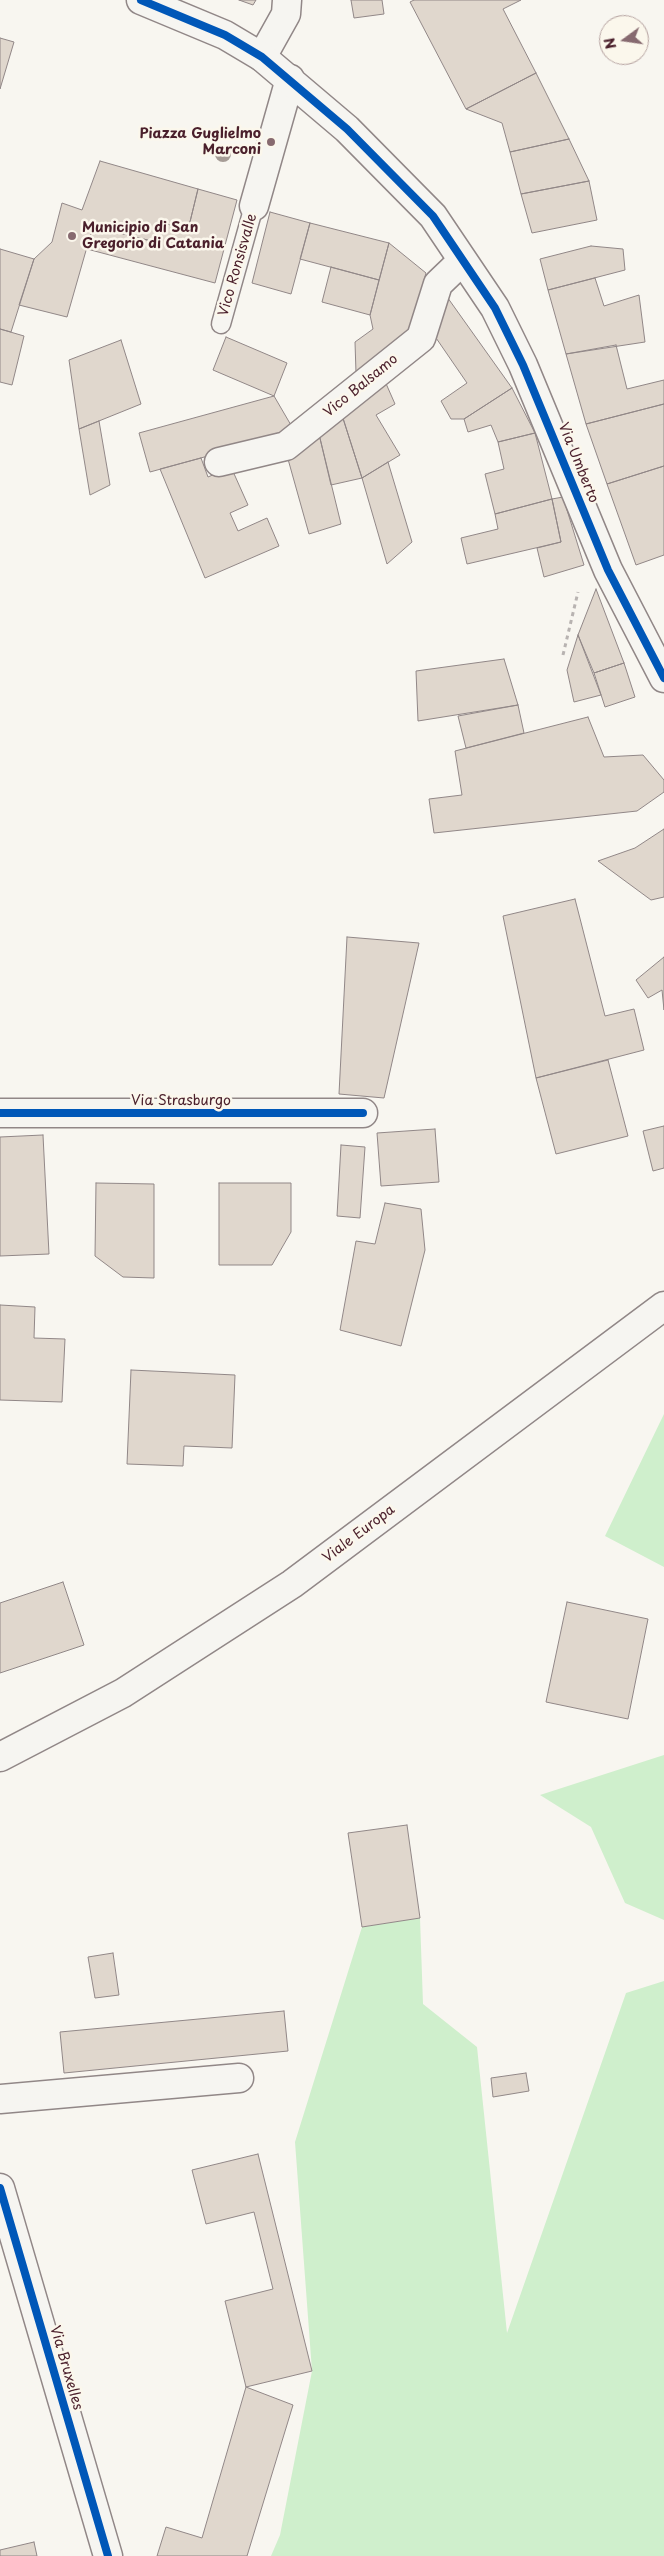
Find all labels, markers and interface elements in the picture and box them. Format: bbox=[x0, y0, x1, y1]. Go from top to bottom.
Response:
north arrow bbox=[599, 15, 649, 65]
text: N bbox=[598, 36, 621, 51]
place label: Piazza Guglielmo Marconi bbox=[139, 126, 261, 158]
marker: Piazza Guglielmo Marconi bbox=[265, 136, 277, 148]
street label: Vico Ronsisvalle bbox=[215, 212, 261, 318]
place label: Municipio di San Gregorio di Catania bbox=[82, 220, 224, 252]
marker: Municipio di San Gregorio di Catania bbox=[66, 230, 78, 242]
street label: Vico Balsamo bbox=[321, 351, 401, 421]
street label: Via Umberto bbox=[554, 420, 602, 506]
street label: Via Strasburgo bbox=[131, 1093, 231, 1109]
street label: Viale Europa bbox=[320, 1501, 398, 1567]
street label: Via Bruxelles bbox=[46, 2324, 86, 2412]

